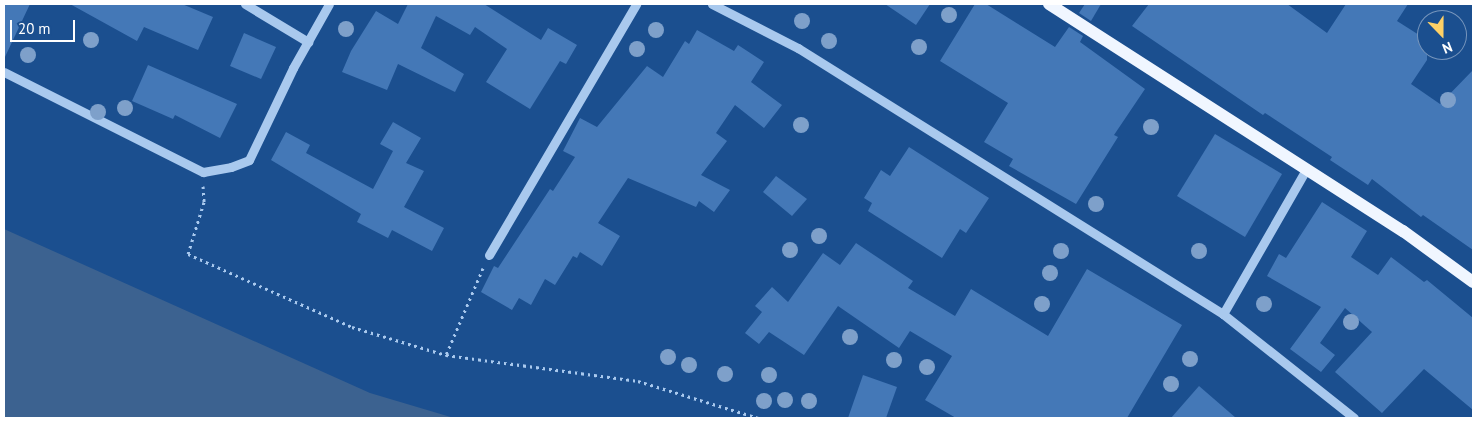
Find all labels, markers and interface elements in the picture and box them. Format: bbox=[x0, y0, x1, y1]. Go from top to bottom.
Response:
scale bar bbox=[12, 10, 78, 42]
north arrow bbox=[1417, 10, 1467, 60]
text: 20 m bbox=[18, 19, 51, 38]
text: N bbox=[1440, 38, 1455, 58]

